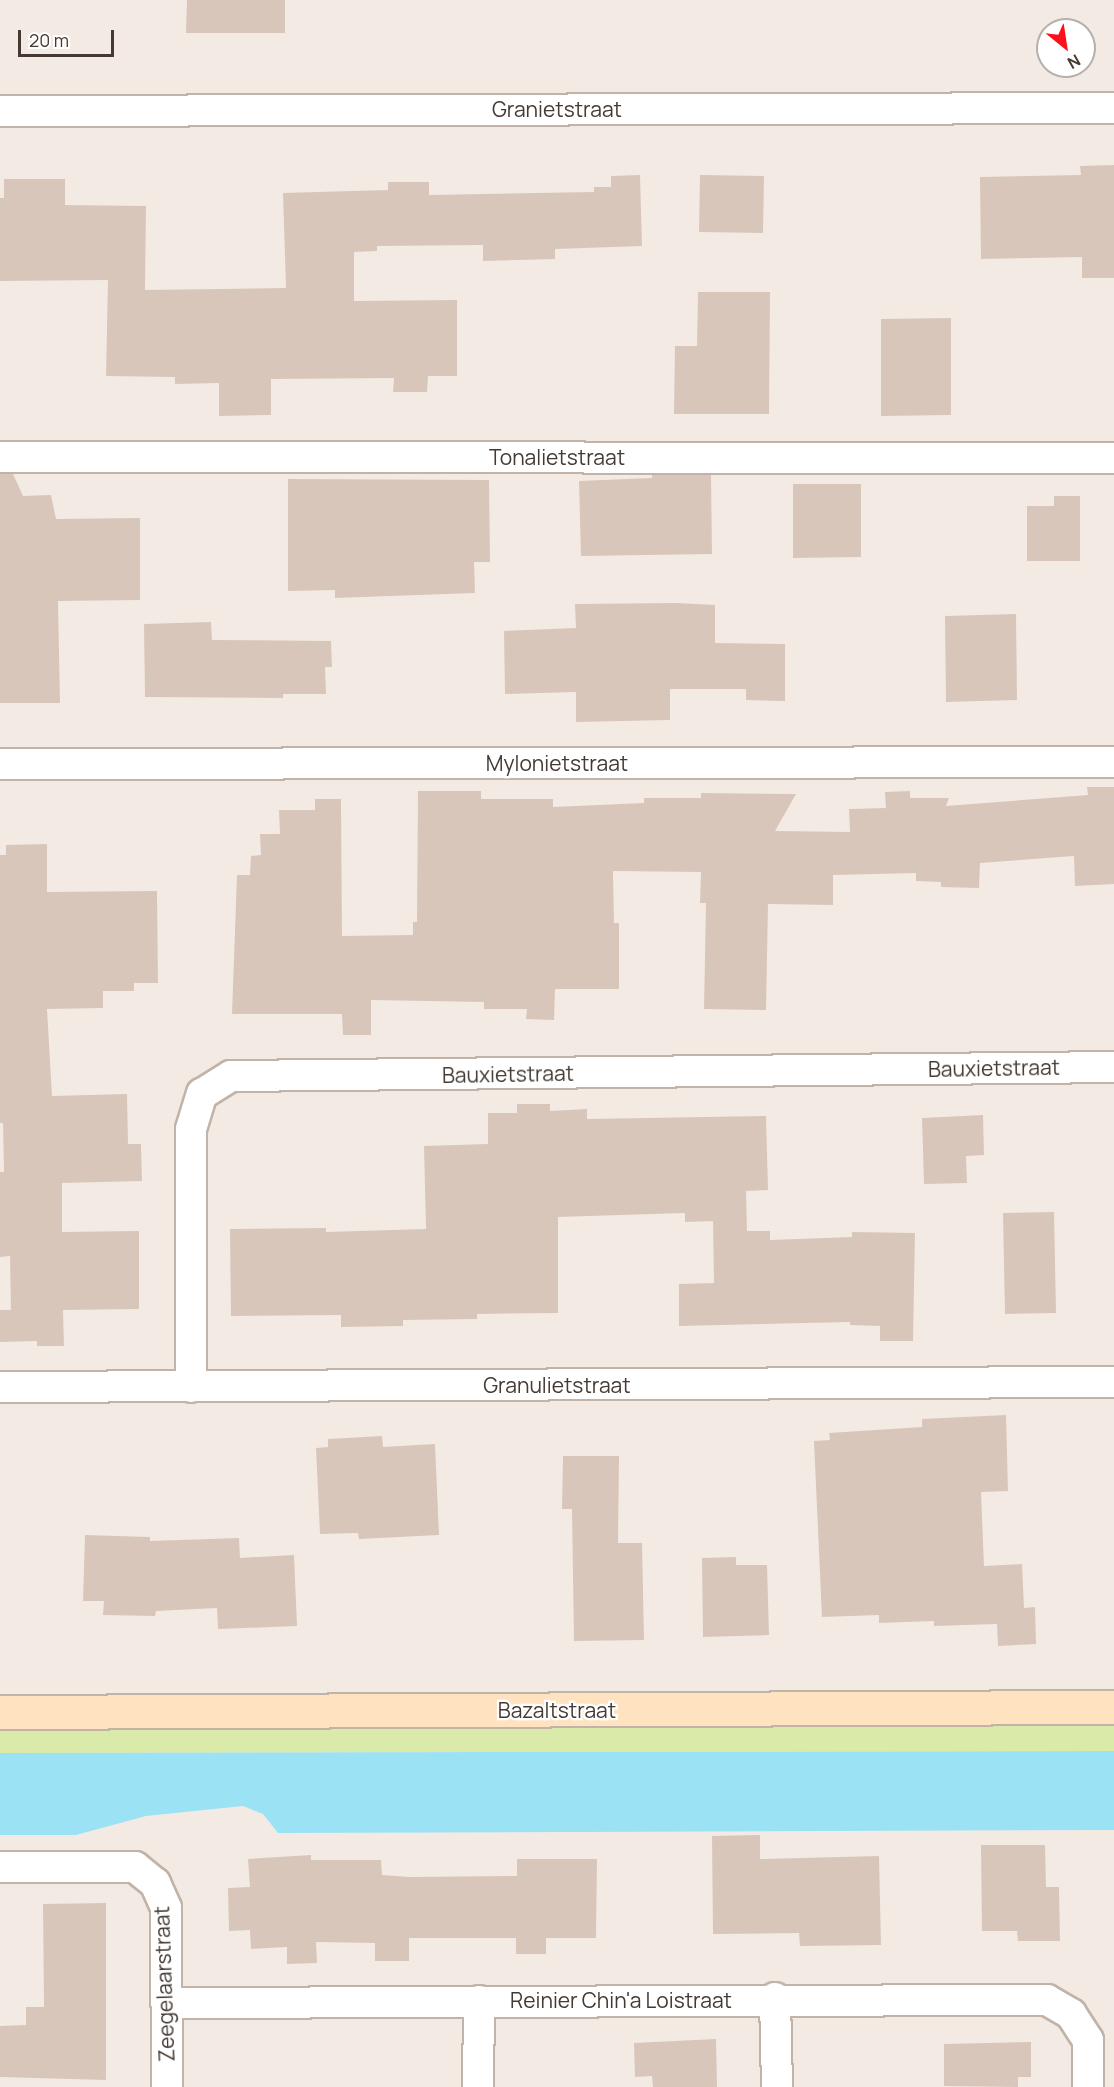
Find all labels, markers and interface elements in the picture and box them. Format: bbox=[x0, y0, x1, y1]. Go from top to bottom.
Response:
scale bar bbox=[21, 18, 117, 56]
north arrow bbox=[1036, 18, 1096, 78]
text: 20 m bbox=[29, 28, 69, 52]
text: N bbox=[1064, 49, 1084, 74]
street label: Granietstraat bbox=[492, 96, 622, 122]
street label: Tonalietstraat bbox=[489, 444, 625, 470]
street label: Mylonietstraat bbox=[486, 750, 628, 776]
street label: Bauxietstraat bbox=[928, 1054, 1060, 1082]
street label: Bauxietstraat bbox=[442, 1060, 574, 1088]
street label: Granulietstraat bbox=[483, 1372, 631, 1398]
street label: Bazaltstraat bbox=[498, 1697, 616, 1723]
street label: Zeegelaarstraat bbox=[149, 1906, 179, 2062]
street label: Reinier Chin'a Loistraat bbox=[510, 1987, 732, 2013]

